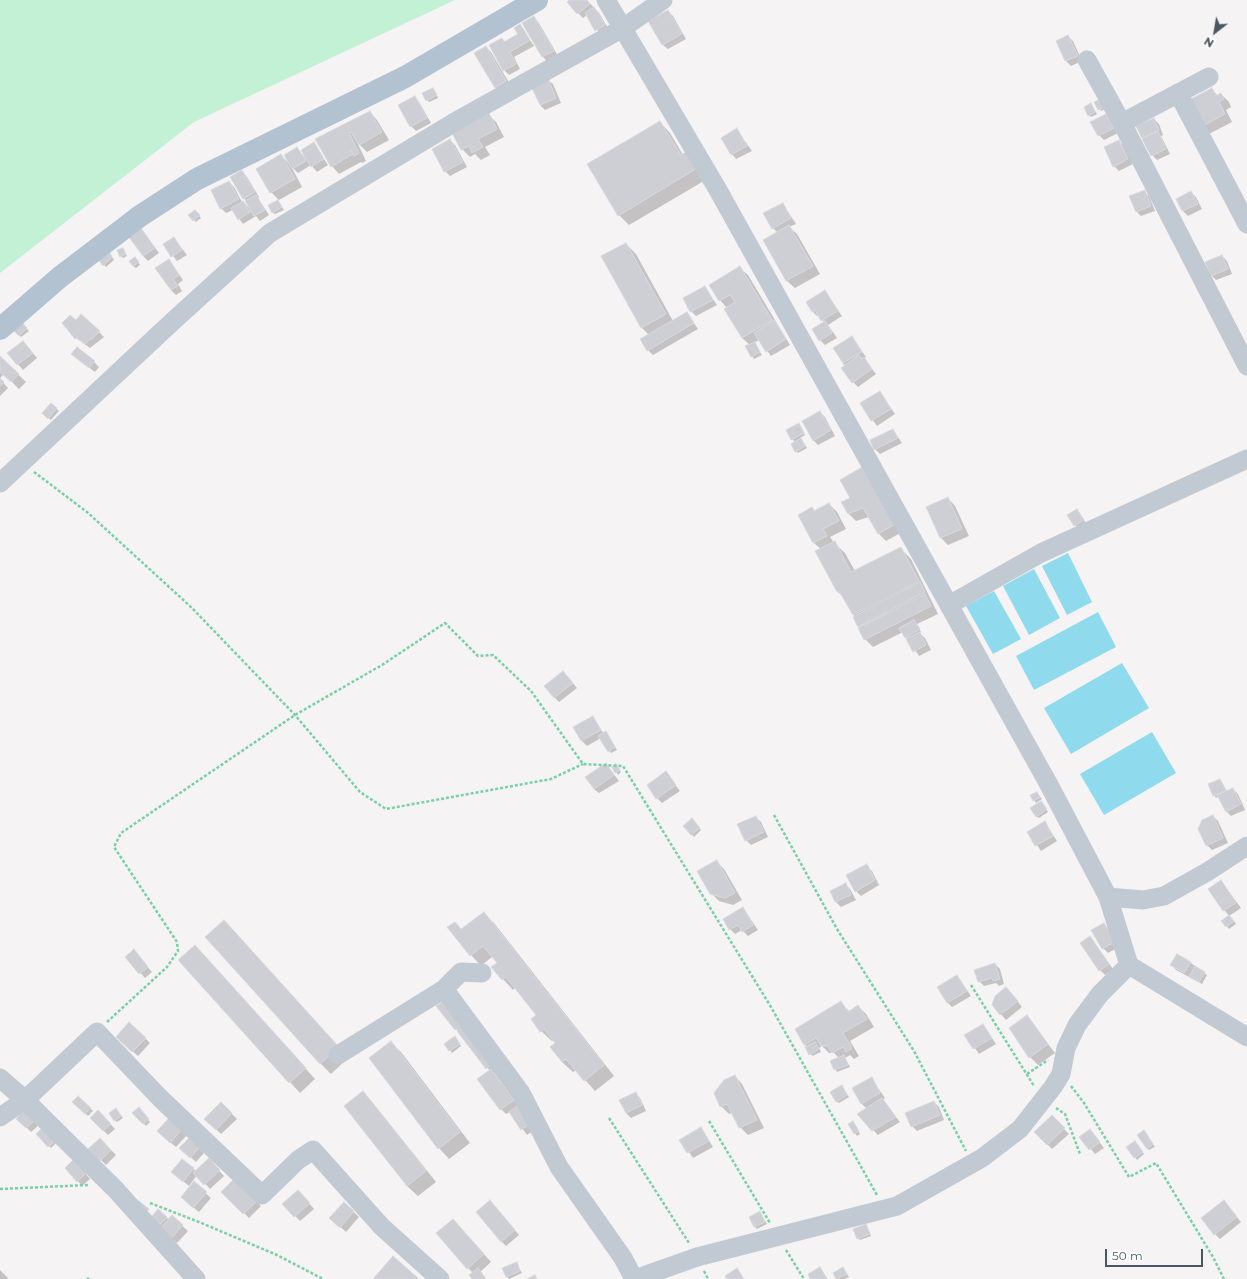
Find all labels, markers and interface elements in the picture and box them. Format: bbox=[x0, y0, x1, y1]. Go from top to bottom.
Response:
north arrow bbox=[1195, 12, 1235, 52]
text: N bbox=[1201, 34, 1216, 51]
scale bar bbox=[1107, 1241, 1205, 1267]
text: 50 m bbox=[1112, 1248, 1143, 1263]

